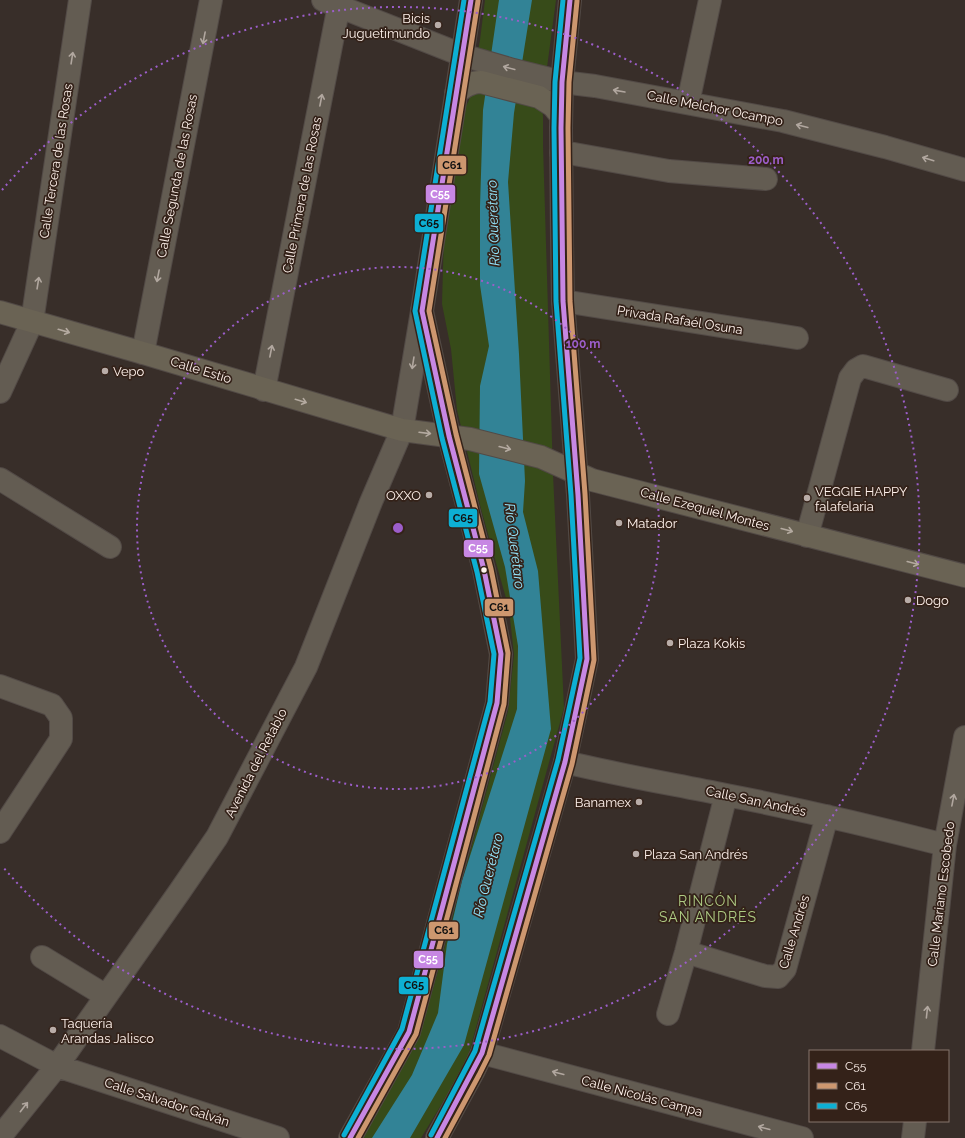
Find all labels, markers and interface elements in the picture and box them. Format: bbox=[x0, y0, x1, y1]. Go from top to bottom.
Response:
place label: Bicis Juguetimundo bbox=[343, 11, 430, 41]
marker: Bicis Juguetimundo bbox=[433, 20, 443, 30]
one-way arrow bbox=[199, 31, 207, 44]
one-way arrow bbox=[68, 51, 76, 64]
one-way arrow bbox=[503, 64, 516, 72]
street label: Calle Tercera de las Rosas bbox=[36, 82, 76, 240]
one-way arrow bbox=[613, 86, 626, 94]
street label: Calle Melchor Ocampo bbox=[646, 87, 785, 129]
street label: Calle Segunda de las Rosas bbox=[154, 93, 200, 259]
one-way arrow bbox=[317, 94, 325, 107]
street label: Calle Primera de las Rosas bbox=[279, 116, 325, 274]
one-way arrow bbox=[796, 121, 809, 129]
text: 200 m bbox=[748, 153, 784, 167]
line badge: C61 bbox=[437, 155, 467, 175]
one-way arrow bbox=[921, 155, 934, 162]
text: C61 bbox=[442, 159, 462, 172]
water label: Río Querétaro bbox=[484, 180, 502, 266]
line badge: C55 bbox=[425, 184, 456, 204]
text: C55 bbox=[430, 188, 450, 201]
line badge: C65 bbox=[414, 213, 444, 233]
text: C65 bbox=[419, 217, 439, 230]
one-way arrow bbox=[154, 269, 162, 282]
one-way arrow bbox=[34, 277, 42, 290]
street label: Privada Rafaél Osuna bbox=[616, 303, 744, 337]
one-way arrow bbox=[58, 328, 71, 335]
text: 100 m bbox=[566, 337, 600, 351]
one-way arrow bbox=[268, 345, 276, 358]
street label: Calle Estío bbox=[169, 354, 234, 386]
one-way arrow bbox=[409, 356, 417, 369]
place label: Vepo bbox=[113, 364, 145, 379]
marker: Vepo bbox=[100, 366, 110, 376]
one-way arrow bbox=[295, 398, 308, 405]
one-way arrow bbox=[418, 429, 431, 437]
one-way arrow bbox=[498, 445, 511, 452]
place label: VEGGIE HAPPY falafelaria bbox=[815, 484, 908, 514]
street label: Calle Ezequiel Montes bbox=[639, 485, 771, 533]
place label: OXXO bbox=[386, 488, 421, 503]
marker: OXXO bbox=[424, 490, 434, 500]
marker: VEGGIE HAPPY falafelaria bbox=[802, 493, 812, 503]
water label: Río Querétaro bbox=[502, 502, 528, 590]
line badge: C65 bbox=[448, 508, 478, 528]
text: C65 bbox=[453, 512, 473, 525]
place label: Matador bbox=[627, 516, 678, 531]
marker: Matador bbox=[614, 518, 624, 528]
centre of rings bbox=[391, 521, 405, 535]
one-way arrow bbox=[780, 527, 793, 535]
line badge: C55 bbox=[463, 539, 494, 558]
text: C55 bbox=[468, 542, 488, 555]
one-way arrow bbox=[906, 559, 919, 567]
unlabelled marker bbox=[479, 565, 489, 575]
place label: Dogo bbox=[916, 593, 949, 608]
marker: Dogo bbox=[903, 595, 913, 605]
line badge: C61 bbox=[484, 598, 514, 617]
text: C61 bbox=[489, 601, 509, 614]
place label: Plaza Kokis bbox=[678, 636, 745, 651]
marker: Plaza Kokis bbox=[665, 638, 675, 648]
street label: Avenida del Retablo bbox=[222, 706, 290, 820]
street label: Calle San Andrés bbox=[704, 783, 808, 819]
one-way arrow bbox=[950, 794, 958, 807]
place label: Banamex bbox=[575, 795, 631, 810]
marker: Banamex bbox=[634, 797, 644, 807]
street label: Calle Mariano Escobedo bbox=[925, 820, 957, 967]
water label: Río Querétaro bbox=[470, 831, 506, 919]
place label: Plaza San Andrés bbox=[644, 847, 748, 862]
marker: Plaza San Andrés bbox=[631, 849, 641, 859]
district label: RINCÓN SAN ANDRÉS bbox=[659, 892, 757, 925]
street label: Calle Andrés bbox=[776, 893, 812, 971]
line badge: C61 bbox=[428, 921, 459, 940]
text: C61 bbox=[434, 924, 454, 937]
line badge: C55 bbox=[413, 950, 444, 969]
text: C55 bbox=[418, 953, 438, 966]
line badge: C65 bbox=[398, 976, 429, 995]
text: C65 bbox=[404, 979, 424, 992]
one-way arrow bbox=[923, 1006, 931, 1019]
place label: Taquería Arandas Jalisco bbox=[61, 1016, 154, 1046]
marker: Taquería Arandas Jalisco bbox=[48, 1025, 58, 1035]
legend bbox=[809, 1050, 949, 1122]
text: C55 bbox=[845, 1059, 867, 1073]
one-way arrow bbox=[551, 1069, 564, 1076]
street label: Calle Nicolás Campa bbox=[580, 1073, 704, 1119]
street label: Calle Salvador Galván bbox=[103, 1075, 231, 1129]
text: C61 bbox=[845, 1079, 866, 1093]
text: C65 bbox=[845, 1099, 867, 1113]
one-way arrow bbox=[20, 1101, 29, 1112]
one-way arrow bbox=[758, 1124, 771, 1131]

